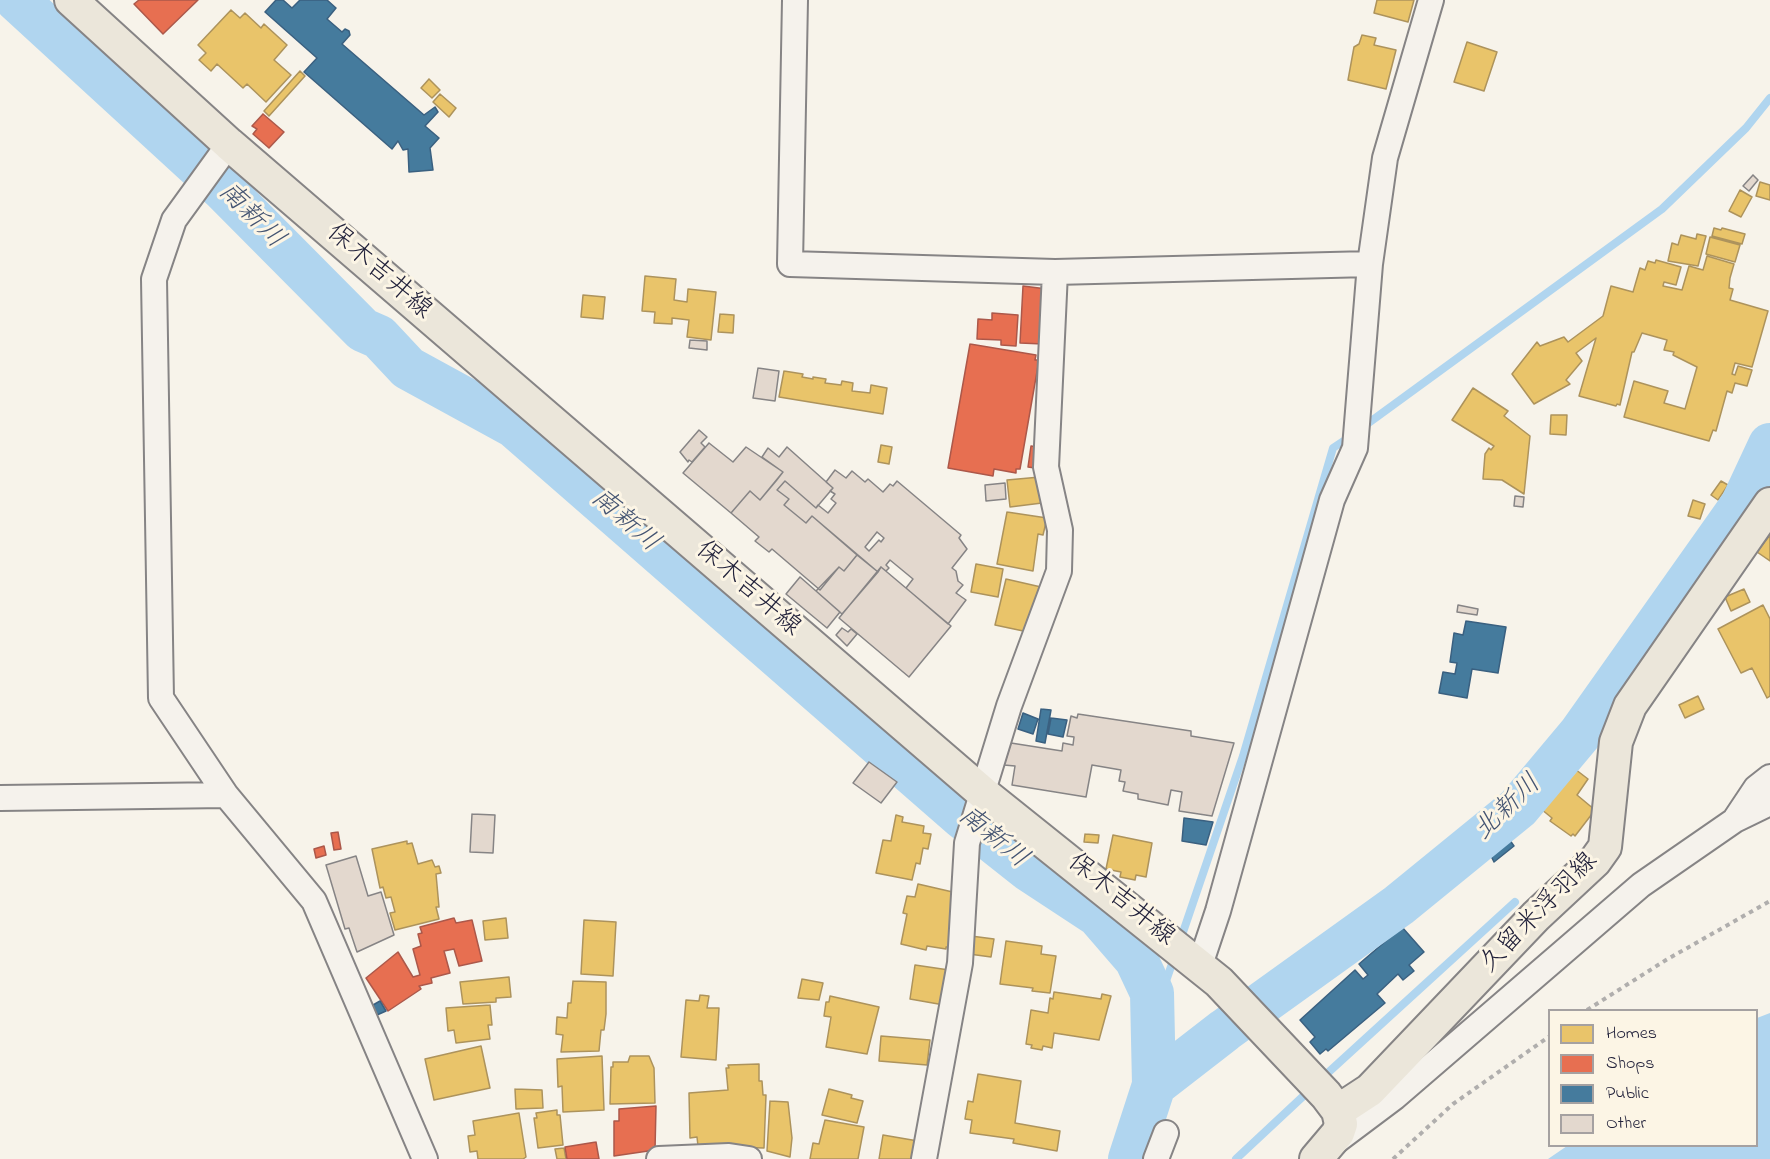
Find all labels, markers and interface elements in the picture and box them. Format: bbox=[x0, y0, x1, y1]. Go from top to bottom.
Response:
water label: 南新川 bbox=[210, 177, 290, 257]
street label: 保木吉井線 bbox=[319, 219, 437, 327]
water label: 南新川 bbox=[583, 483, 665, 561]
street label: 保木吉井線 bbox=[688, 536, 806, 644]
water label: 北新川 bbox=[1469, 769, 1549, 849]
water label: 南新川 bbox=[950, 801, 1034, 877]
street label: 久留米浮羽線 bbox=[1475, 847, 1605, 981]
street label: 保木吉井線 bbox=[1060, 848, 1180, 954]
legend bbox=[1548, 1009, 1758, 1147]
text: Homes bbox=[1606, 1021, 1657, 1047]
text: Shops bbox=[1606, 1051, 1654, 1077]
text: Public bbox=[1606, 1081, 1649, 1107]
text: Other bbox=[1606, 1111, 1646, 1137]

